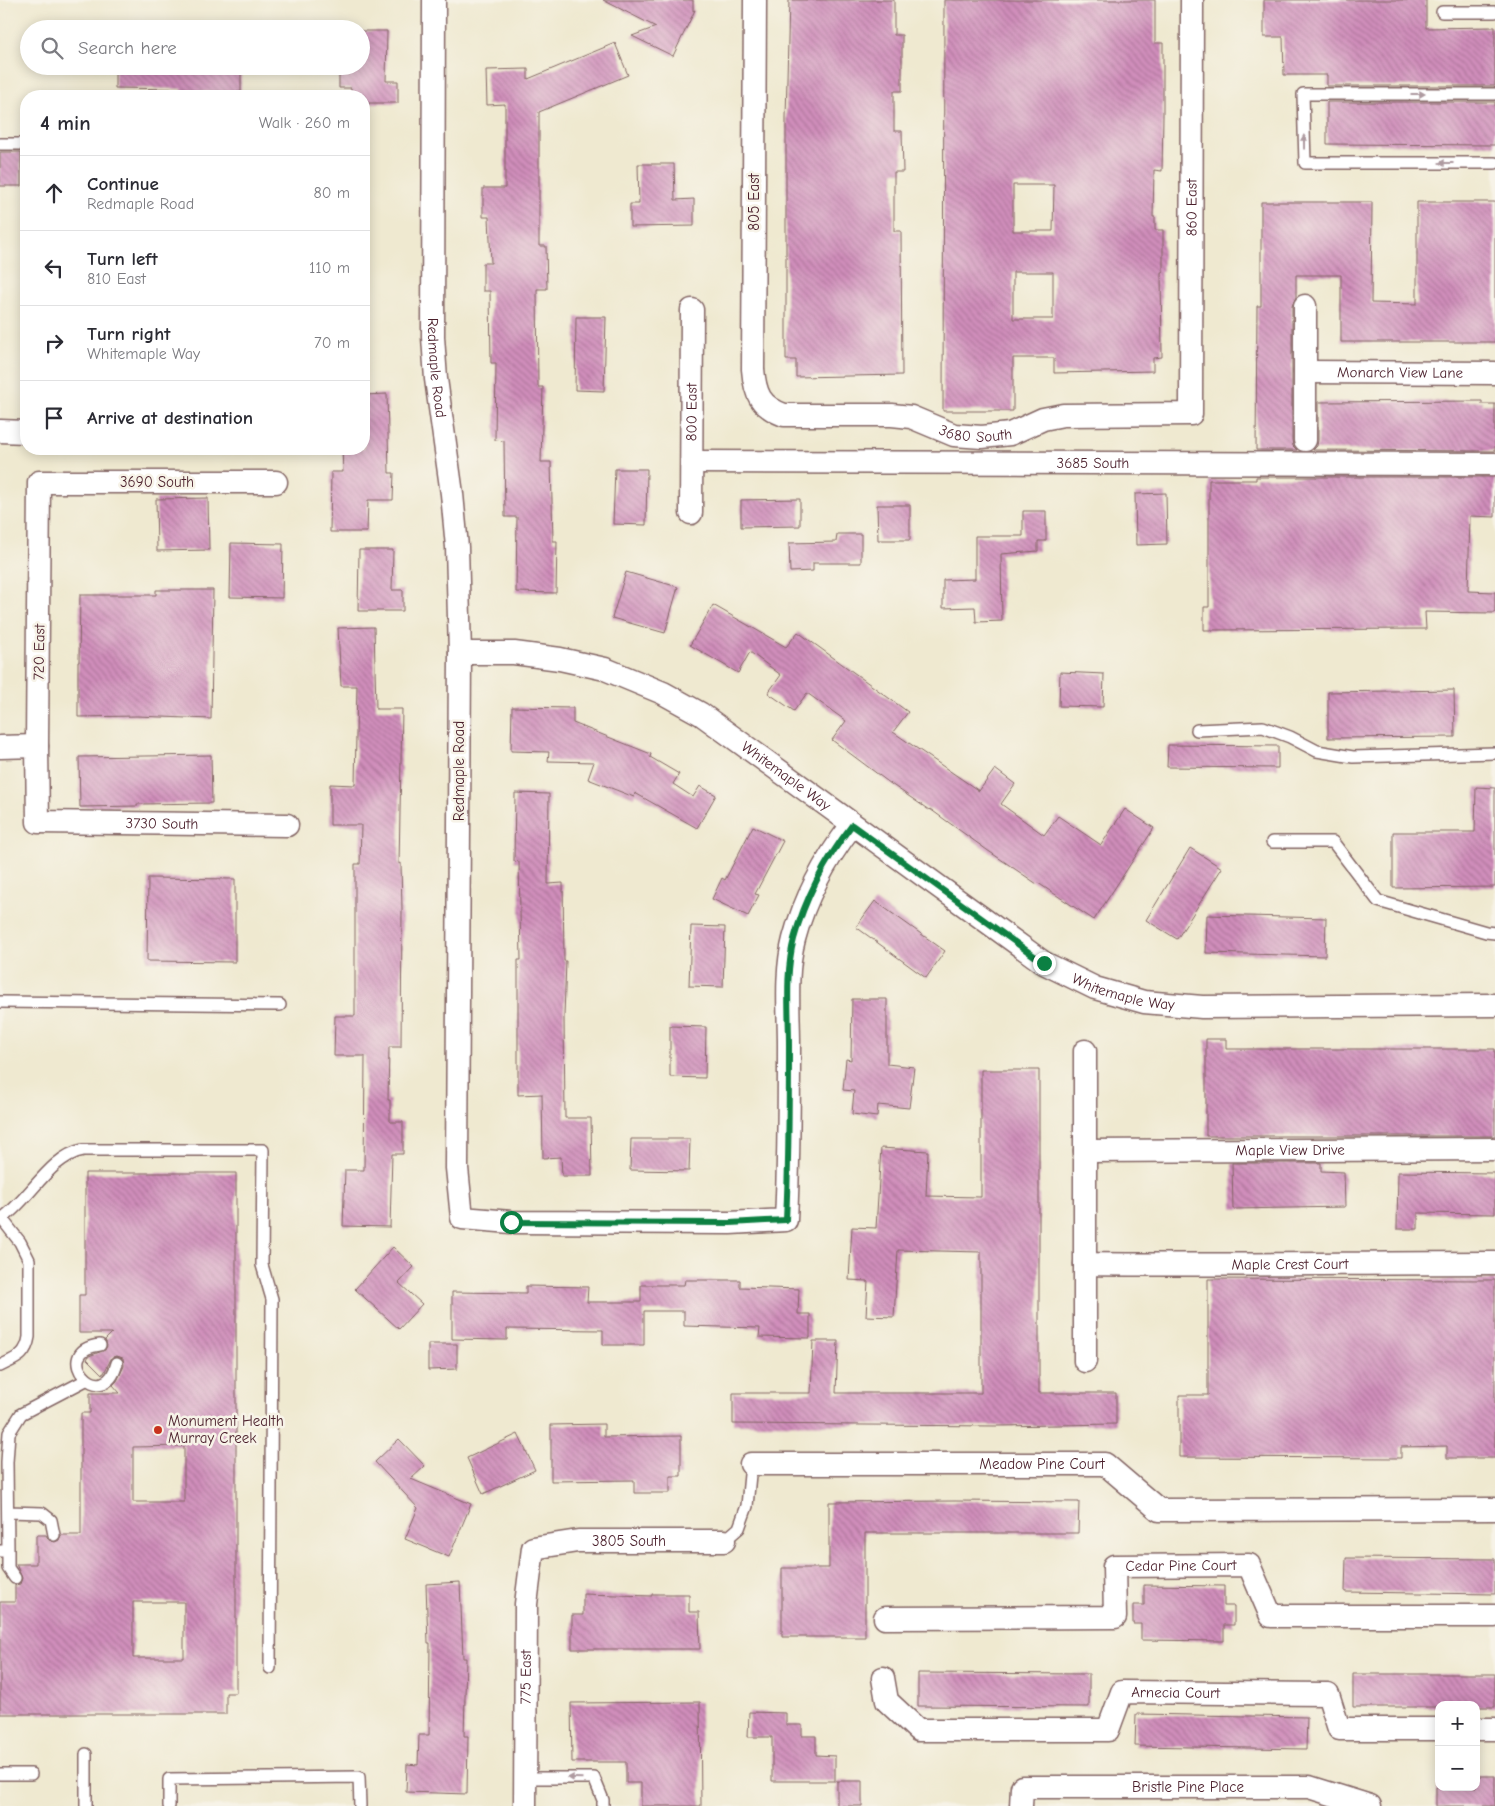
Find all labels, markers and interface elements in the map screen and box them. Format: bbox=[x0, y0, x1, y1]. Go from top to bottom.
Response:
search box bbox=[20, 20, 370, 75]
icon: search bbox=[38, 34, 66, 62]
text: Search here bbox=[78, 37, 177, 59]
one-way arrow bbox=[1410, 90, 1426, 98]
text: 4 min bbox=[40, 111, 91, 135]
text: Walk · 260 m bbox=[259, 114, 350, 132]
one-way arrow bbox=[1300, 134, 1308, 150]
one-way arrow bbox=[1438, 159, 1454, 167]
text: Continue bbox=[87, 173, 159, 195]
street label: 805 East bbox=[745, 173, 763, 231]
street label: 860 East bbox=[1182, 178, 1201, 236]
icon: ahead bbox=[40, 179, 68, 207]
text: 80 m bbox=[313, 184, 350, 202]
text: Redmaple Road bbox=[87, 195, 194, 213]
text: Turn left bbox=[87, 248, 158, 270]
icon: left bbox=[40, 254, 68, 282]
text: 110 m bbox=[309, 259, 350, 277]
text: 810 East bbox=[87, 270, 146, 288]
street label: Redmaple Road bbox=[424, 318, 450, 419]
text: Turn right bbox=[87, 323, 171, 345]
icon: right bbox=[40, 329, 68, 357]
text: 70 m bbox=[314, 334, 350, 352]
text: Whitemaple Way bbox=[87, 345, 200, 363]
street label: Monarch View Lane bbox=[1337, 363, 1464, 382]
street label: 800 East bbox=[682, 382, 701, 441]
icon: arrive bbox=[40, 404, 68, 432]
text: Arrive at destination bbox=[87, 407, 253, 429]
street label: 3680 South bbox=[936, 421, 1013, 446]
street label: 3685 South bbox=[1057, 454, 1129, 472]
street label: 3690 South bbox=[120, 473, 194, 491]
street label: 720 East bbox=[30, 623, 49, 680]
street label: Redmaple Road bbox=[450, 721, 468, 821]
street label: Whitemaple Way bbox=[738, 737, 835, 815]
street label: 3730 South bbox=[126, 814, 198, 833]
route end bbox=[1033, 952, 1056, 975]
street label: Whitemaple Way bbox=[1069, 969, 1176, 1014]
street label: Maple View Drive bbox=[1235, 1141, 1345, 1159]
route start bbox=[500, 1211, 523, 1234]
street label: Maple Crest Court bbox=[1231, 1255, 1349, 1274]
place label: Monument Health Murray Creek bbox=[168, 1412, 284, 1447]
marker: Monument Health Murray Creek bbox=[152, 1424, 164, 1436]
street label: Meadow Pine Court bbox=[979, 1455, 1105, 1473]
street label: 3805 South bbox=[592, 1532, 666, 1550]
street label: Cedar Pine Court bbox=[1125, 1556, 1237, 1575]
street label: 775 East bbox=[517, 1649, 535, 1704]
street label: Arnecia Court bbox=[1131, 1683, 1221, 1702]
map controls bbox=[1435, 1701, 1480, 1791]
button: + bbox=[1435, 1701, 1480, 1746]
button: − bbox=[1435, 1746, 1480, 1791]
one-way arrow bbox=[567, 1774, 583, 1782]
street label: Bristle Pine Place bbox=[1132, 1778, 1244, 1796]

